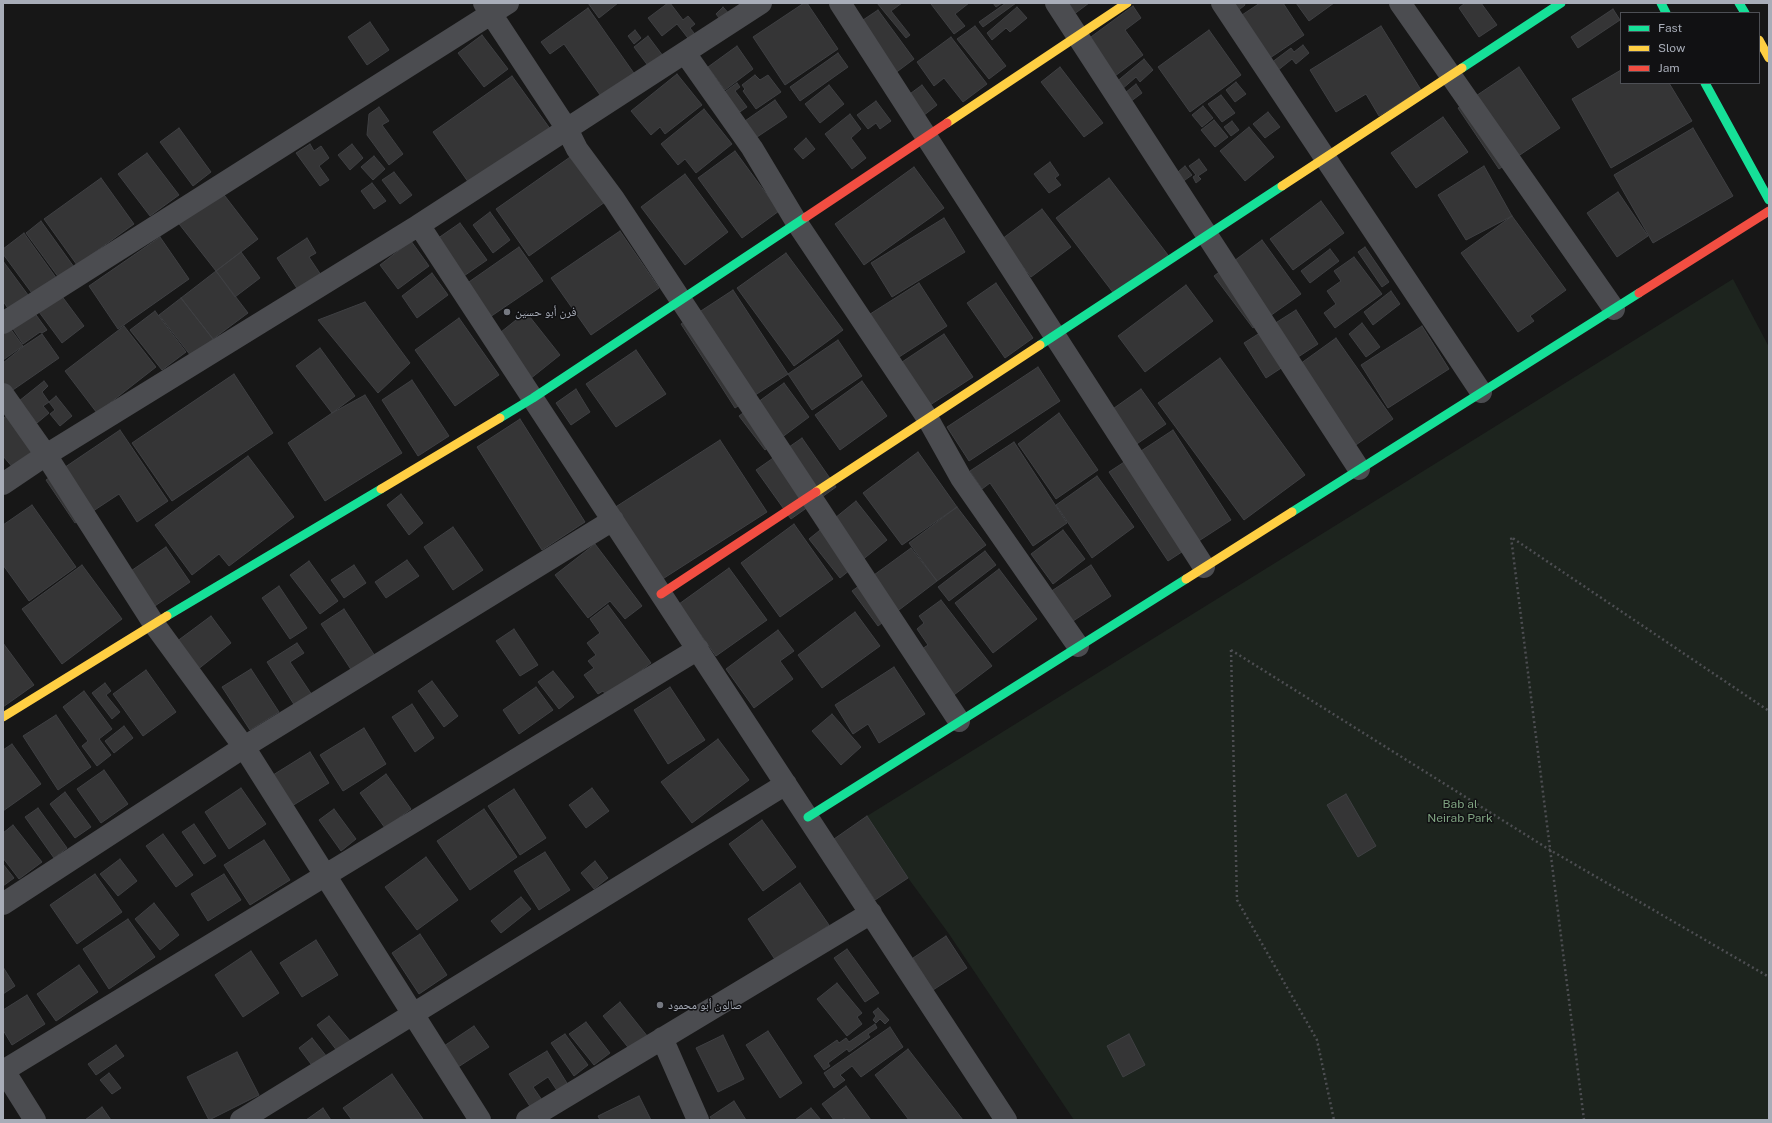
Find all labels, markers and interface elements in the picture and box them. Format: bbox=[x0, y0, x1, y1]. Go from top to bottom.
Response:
legend bbox=[1620, 12, 1760, 84]
text: Fast bbox=[1658, 21, 1682, 35]
text: Slow bbox=[1658, 41, 1685, 55]
text: Jam bbox=[1658, 61, 1680, 75]
place label: فرن أبو حسين bbox=[515, 305, 576, 319]
marker: فرن أبو حسين bbox=[502, 307, 512, 317]
park label: Bab al Neirab Park bbox=[1427, 797, 1493, 825]
place label: صالون أبو محمود bbox=[668, 998, 742, 1012]
marker: صالون أبو محمود bbox=[655, 1000, 665, 1010]

